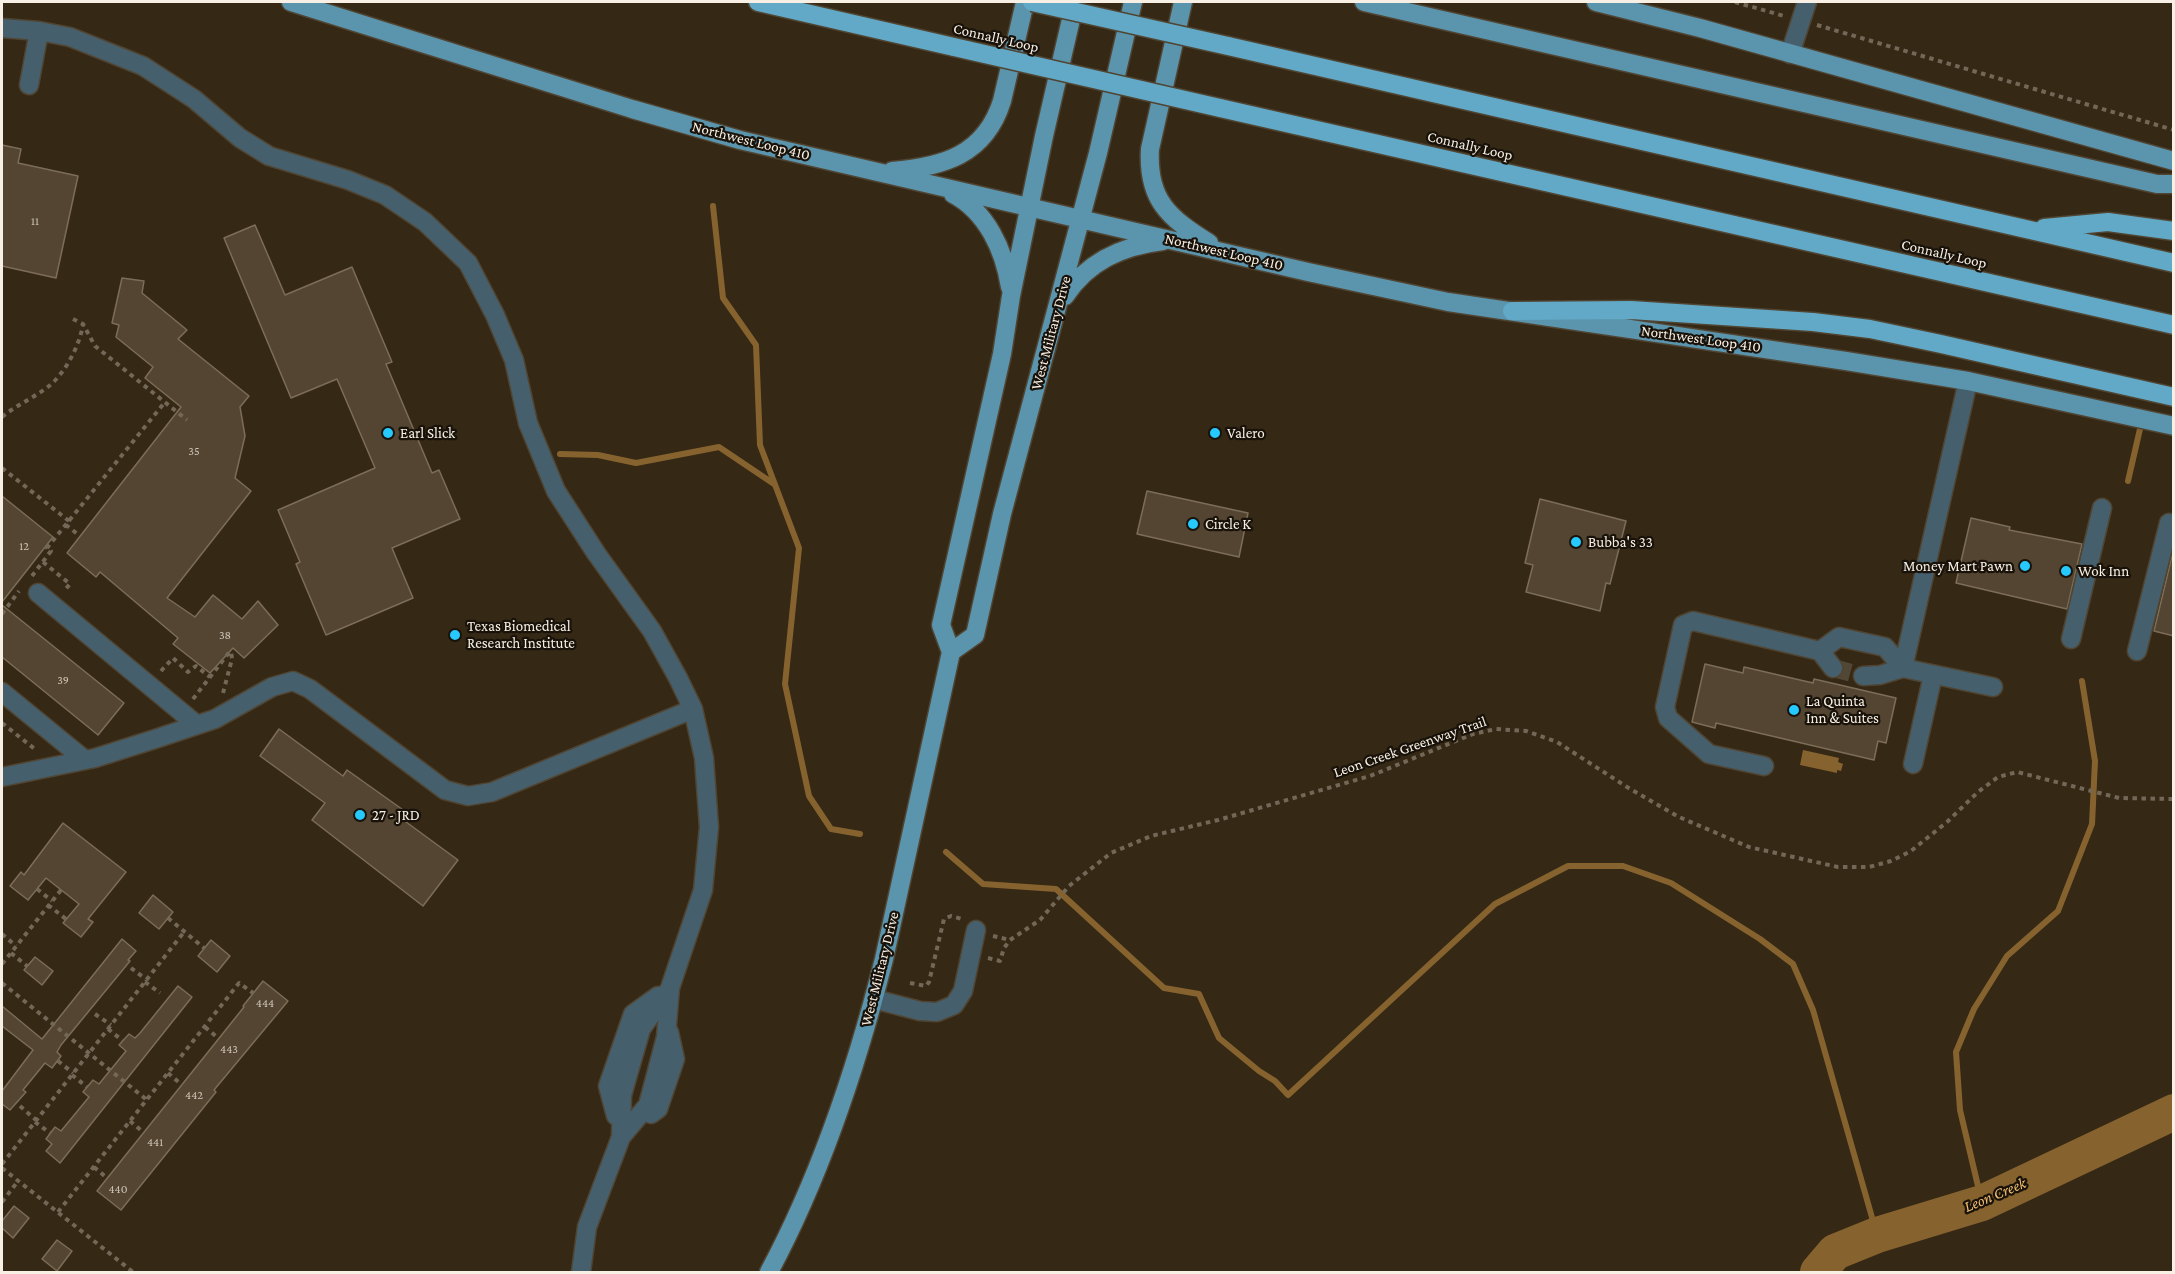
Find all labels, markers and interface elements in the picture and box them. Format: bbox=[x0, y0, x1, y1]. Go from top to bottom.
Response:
street label: Connally Loop bbox=[952, 19, 1040, 57]
street label: Northwest Loop 410 bbox=[690, 118, 812, 164]
street label: Connally Loop bbox=[1426, 127, 1514, 165]
house number: 11 bbox=[31, 214, 39, 228]
street label: Northwest Loop 410 bbox=[1163, 230, 1285, 274]
street label: Connally Loop bbox=[1900, 235, 1988, 273]
street label: West Military Drive bbox=[1027, 274, 1075, 392]
street label: Northwest Loop 410 bbox=[1640, 322, 1762, 356]
place label: Earl Slick bbox=[400, 424, 455, 442]
place label: Valero bbox=[1227, 424, 1265, 442]
marker: Earl Slick bbox=[381, 426, 395, 440]
marker: Valero bbox=[1208, 426, 1222, 440]
house number: 35 bbox=[188, 444, 200, 458]
place label: Circle K bbox=[1205, 515, 1251, 533]
marker: Circle K bbox=[1186, 517, 1200, 531]
place label: Bubba's 33 bbox=[1588, 533, 1653, 551]
marker: Bubba's 33 bbox=[1569, 535, 1583, 549]
house number: 12 bbox=[19, 539, 29, 553]
place label: Money Mart Pawn bbox=[1903, 557, 2013, 575]
marker: Money Mart Pawn bbox=[2018, 559, 2032, 573]
place label: Wok Inn bbox=[2078, 562, 2129, 580]
marker: Wok Inn bbox=[2059, 564, 2073, 578]
place label: Texas Biomedical Research Institute bbox=[467, 617, 575, 652]
house number: 38 bbox=[219, 628, 231, 642]
marker: Texas Biomedical Research Institute bbox=[448, 628, 462, 642]
house number: 39 bbox=[57, 673, 69, 687]
place label: La Quinta Inn & Suites bbox=[1806, 692, 1879, 727]
marker: La Quinta Inn & Suites bbox=[1787, 703, 1801, 717]
street label: Leon Creek Greenway Trail bbox=[1331, 712, 1489, 782]
place label: 27 - JRD bbox=[372, 806, 420, 824]
marker: 27 - JRD bbox=[353, 808, 367, 822]
street label: West Military Drive bbox=[857, 910, 903, 1028]
house number: 444 bbox=[256, 996, 274, 1010]
house number: 443 bbox=[220, 1042, 238, 1056]
house number: 442 bbox=[185, 1088, 203, 1102]
house number: 441 bbox=[147, 1135, 163, 1149]
water label: Leon Creek bbox=[1961, 1173, 2029, 1217]
house number: 440 bbox=[108, 1182, 128, 1196]

